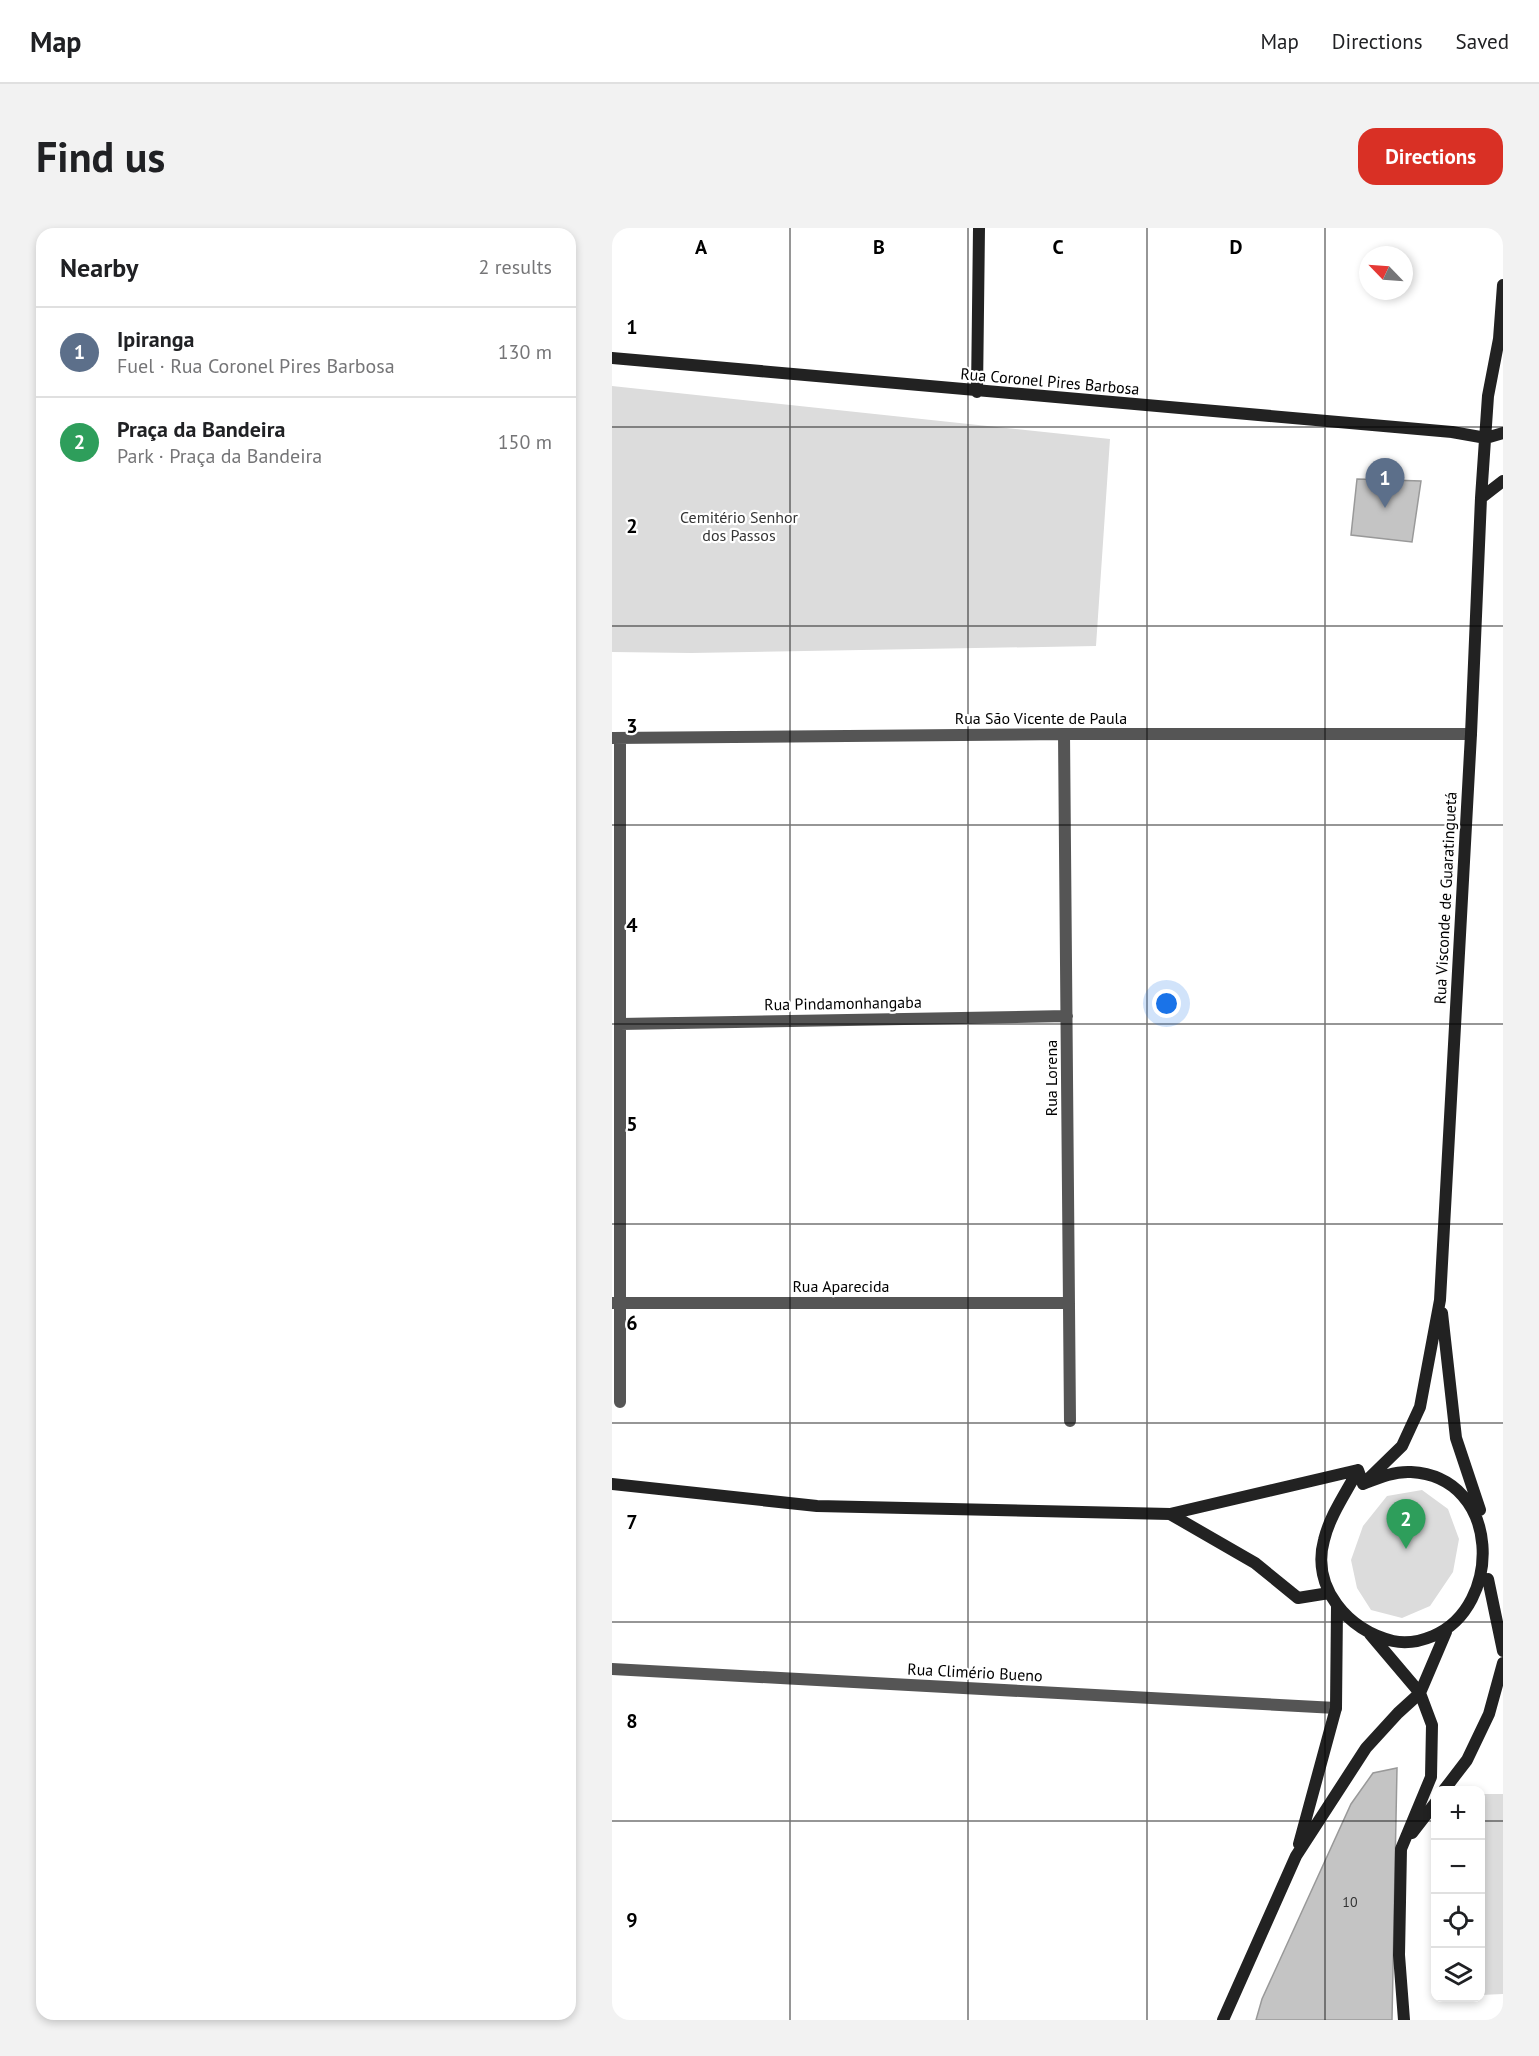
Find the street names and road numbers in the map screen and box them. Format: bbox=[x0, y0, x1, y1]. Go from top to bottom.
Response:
street label: Rua Coronel Pires Barbosa bbox=[960, 363, 1140, 399]
street label: Rua São Vicente de Paula bbox=[955, 708, 1127, 728]
street label: Rua Visconde de Guaratinguetá bbox=[1429, 791, 1461, 1005]
street label: Rua Pindamonhangaba bbox=[764, 992, 922, 1014]
street label: Rua Lorena bbox=[1041, 1040, 1061, 1116]
street label: Rua Aparecida bbox=[792, 1276, 890, 1296]
street label: Rua Climério Bueno bbox=[907, 1658, 1043, 1686]

